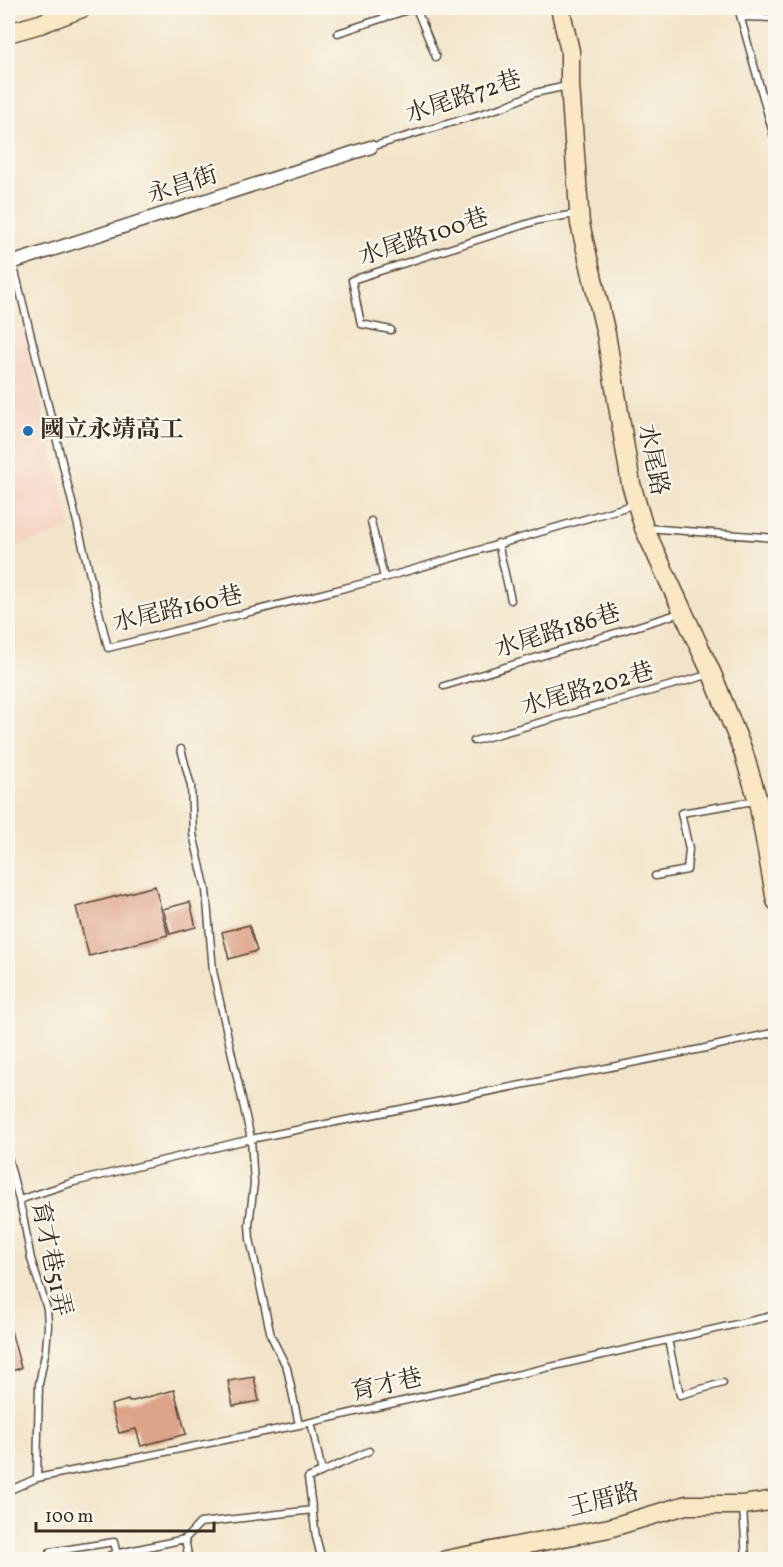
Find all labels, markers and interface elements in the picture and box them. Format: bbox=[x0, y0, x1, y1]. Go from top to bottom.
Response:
street label: 水尾路72巷 bbox=[402, 63, 526, 133]
street label: 永昌街 bbox=[144, 159, 222, 213]
street label: 水尾路100巷 bbox=[355, 201, 493, 275]
place label: 國立永靖高工 bbox=[40, 414, 184, 448]
street label: 水尾路 bbox=[628, 421, 676, 499]
marker: 國立永靖高工 bbox=[21, 424, 35, 438]
street label: 水尾路160巷 bbox=[110, 579, 246, 641]
street label: 水尾路186巷 bbox=[491, 597, 625, 667]
street label: 水尾路202巷 bbox=[518, 655, 658, 725]
street label: 育才巷51弄 bbox=[21, 1198, 79, 1320]
street label: 育才巷 bbox=[348, 1361, 426, 1411]
street label: 王厝路 bbox=[565, 1476, 643, 1526]
scale bar bbox=[36, 1495, 214, 1533]
text: 100 m bbox=[45, 1505, 94, 1530]

